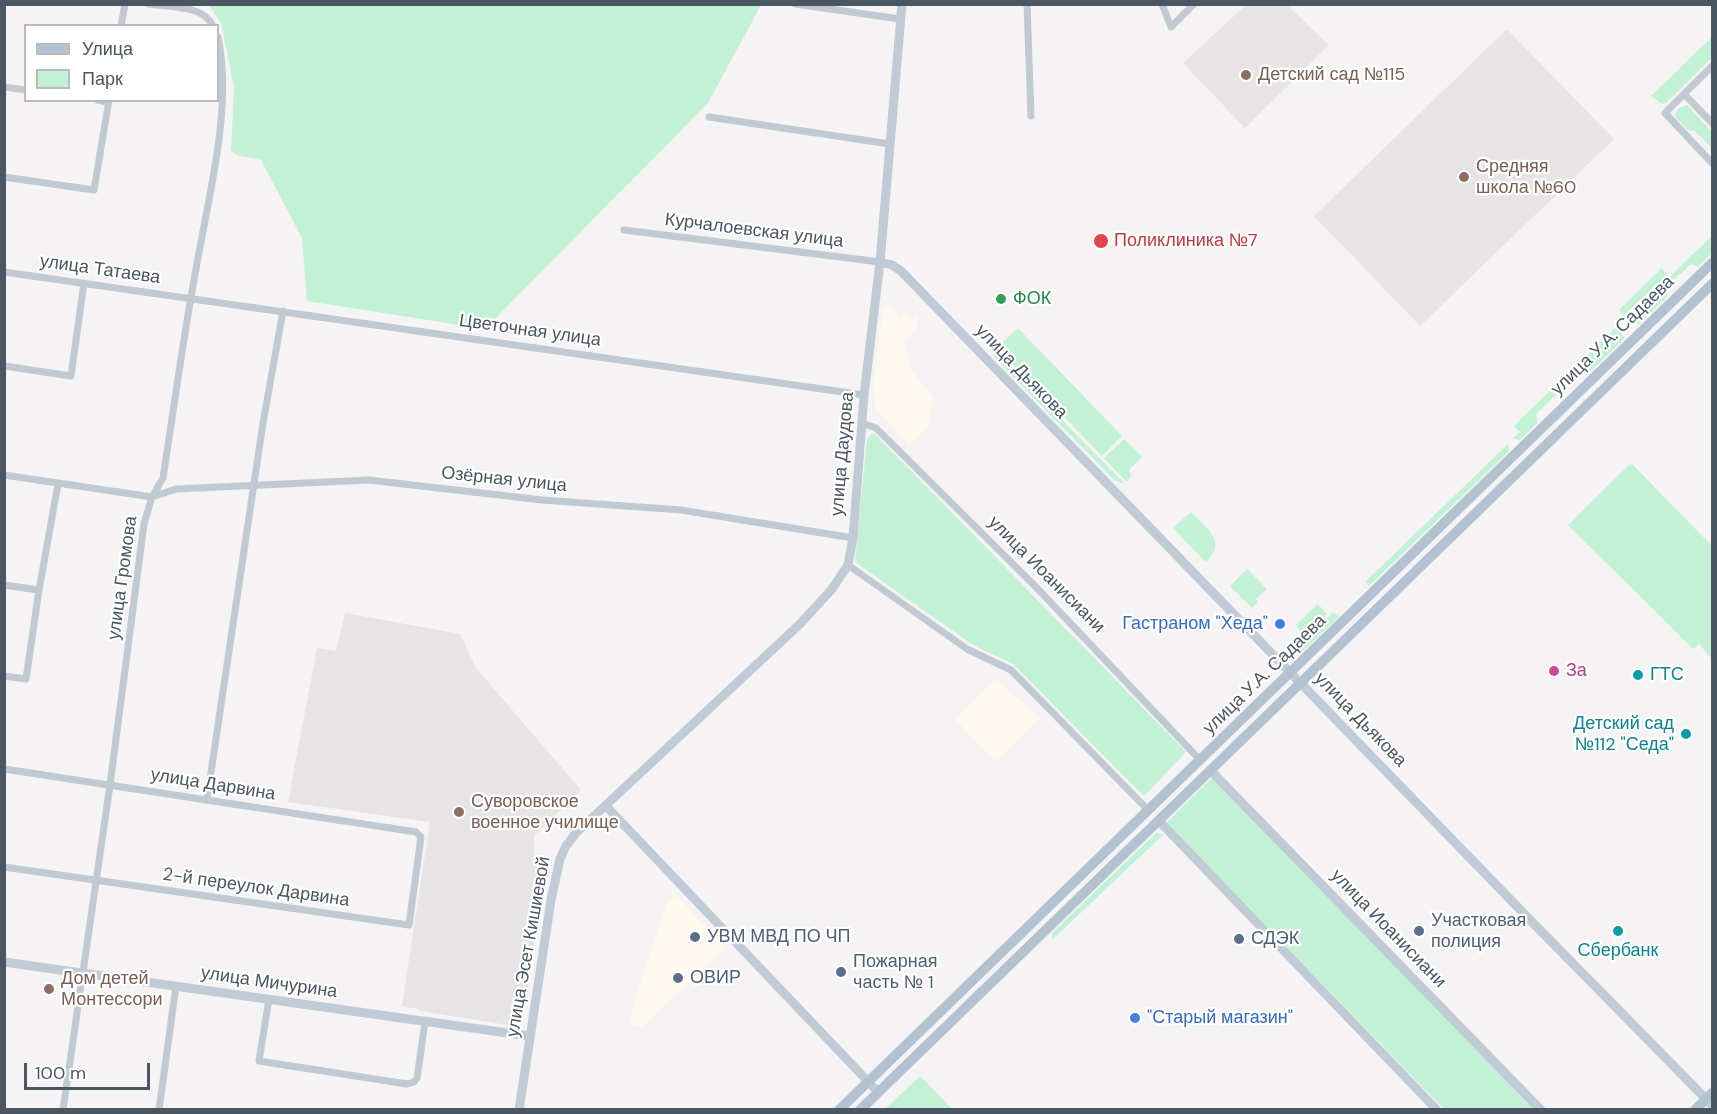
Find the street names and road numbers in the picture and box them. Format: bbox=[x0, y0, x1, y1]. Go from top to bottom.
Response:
street label: Курчалоевская улица bbox=[664, 209, 844, 253]
street label: улица Татаева bbox=[38, 251, 162, 289]
street label: улица У.А. Садаева bbox=[1547, 272, 1679, 400]
street label: Цветочная улица bbox=[458, 310, 602, 352]
street label: улица Дьякова bbox=[970, 320, 1072, 424]
street label: улица Даудова bbox=[827, 391, 859, 517]
street label: Озёрная улица bbox=[440, 463, 568, 497]
street label: улица Иоанисиани bbox=[983, 512, 1109, 638]
street label: улица Громова bbox=[104, 515, 142, 641]
street label: улица У.А. Садаева bbox=[1199, 611, 1331, 739]
street label: улица Дьякова bbox=[1309, 668, 1411, 772]
street label: улица Дарвина bbox=[149, 764, 277, 806]
street label: улица Эсет Кишиевой bbox=[502, 855, 556, 1039]
street label: 2-й переулок Дарвина bbox=[161, 864, 351, 912]
street label: улица Иоанисиани bbox=[1326, 865, 1450, 993]
street label: улица Мичурина bbox=[199, 963, 339, 1003]

